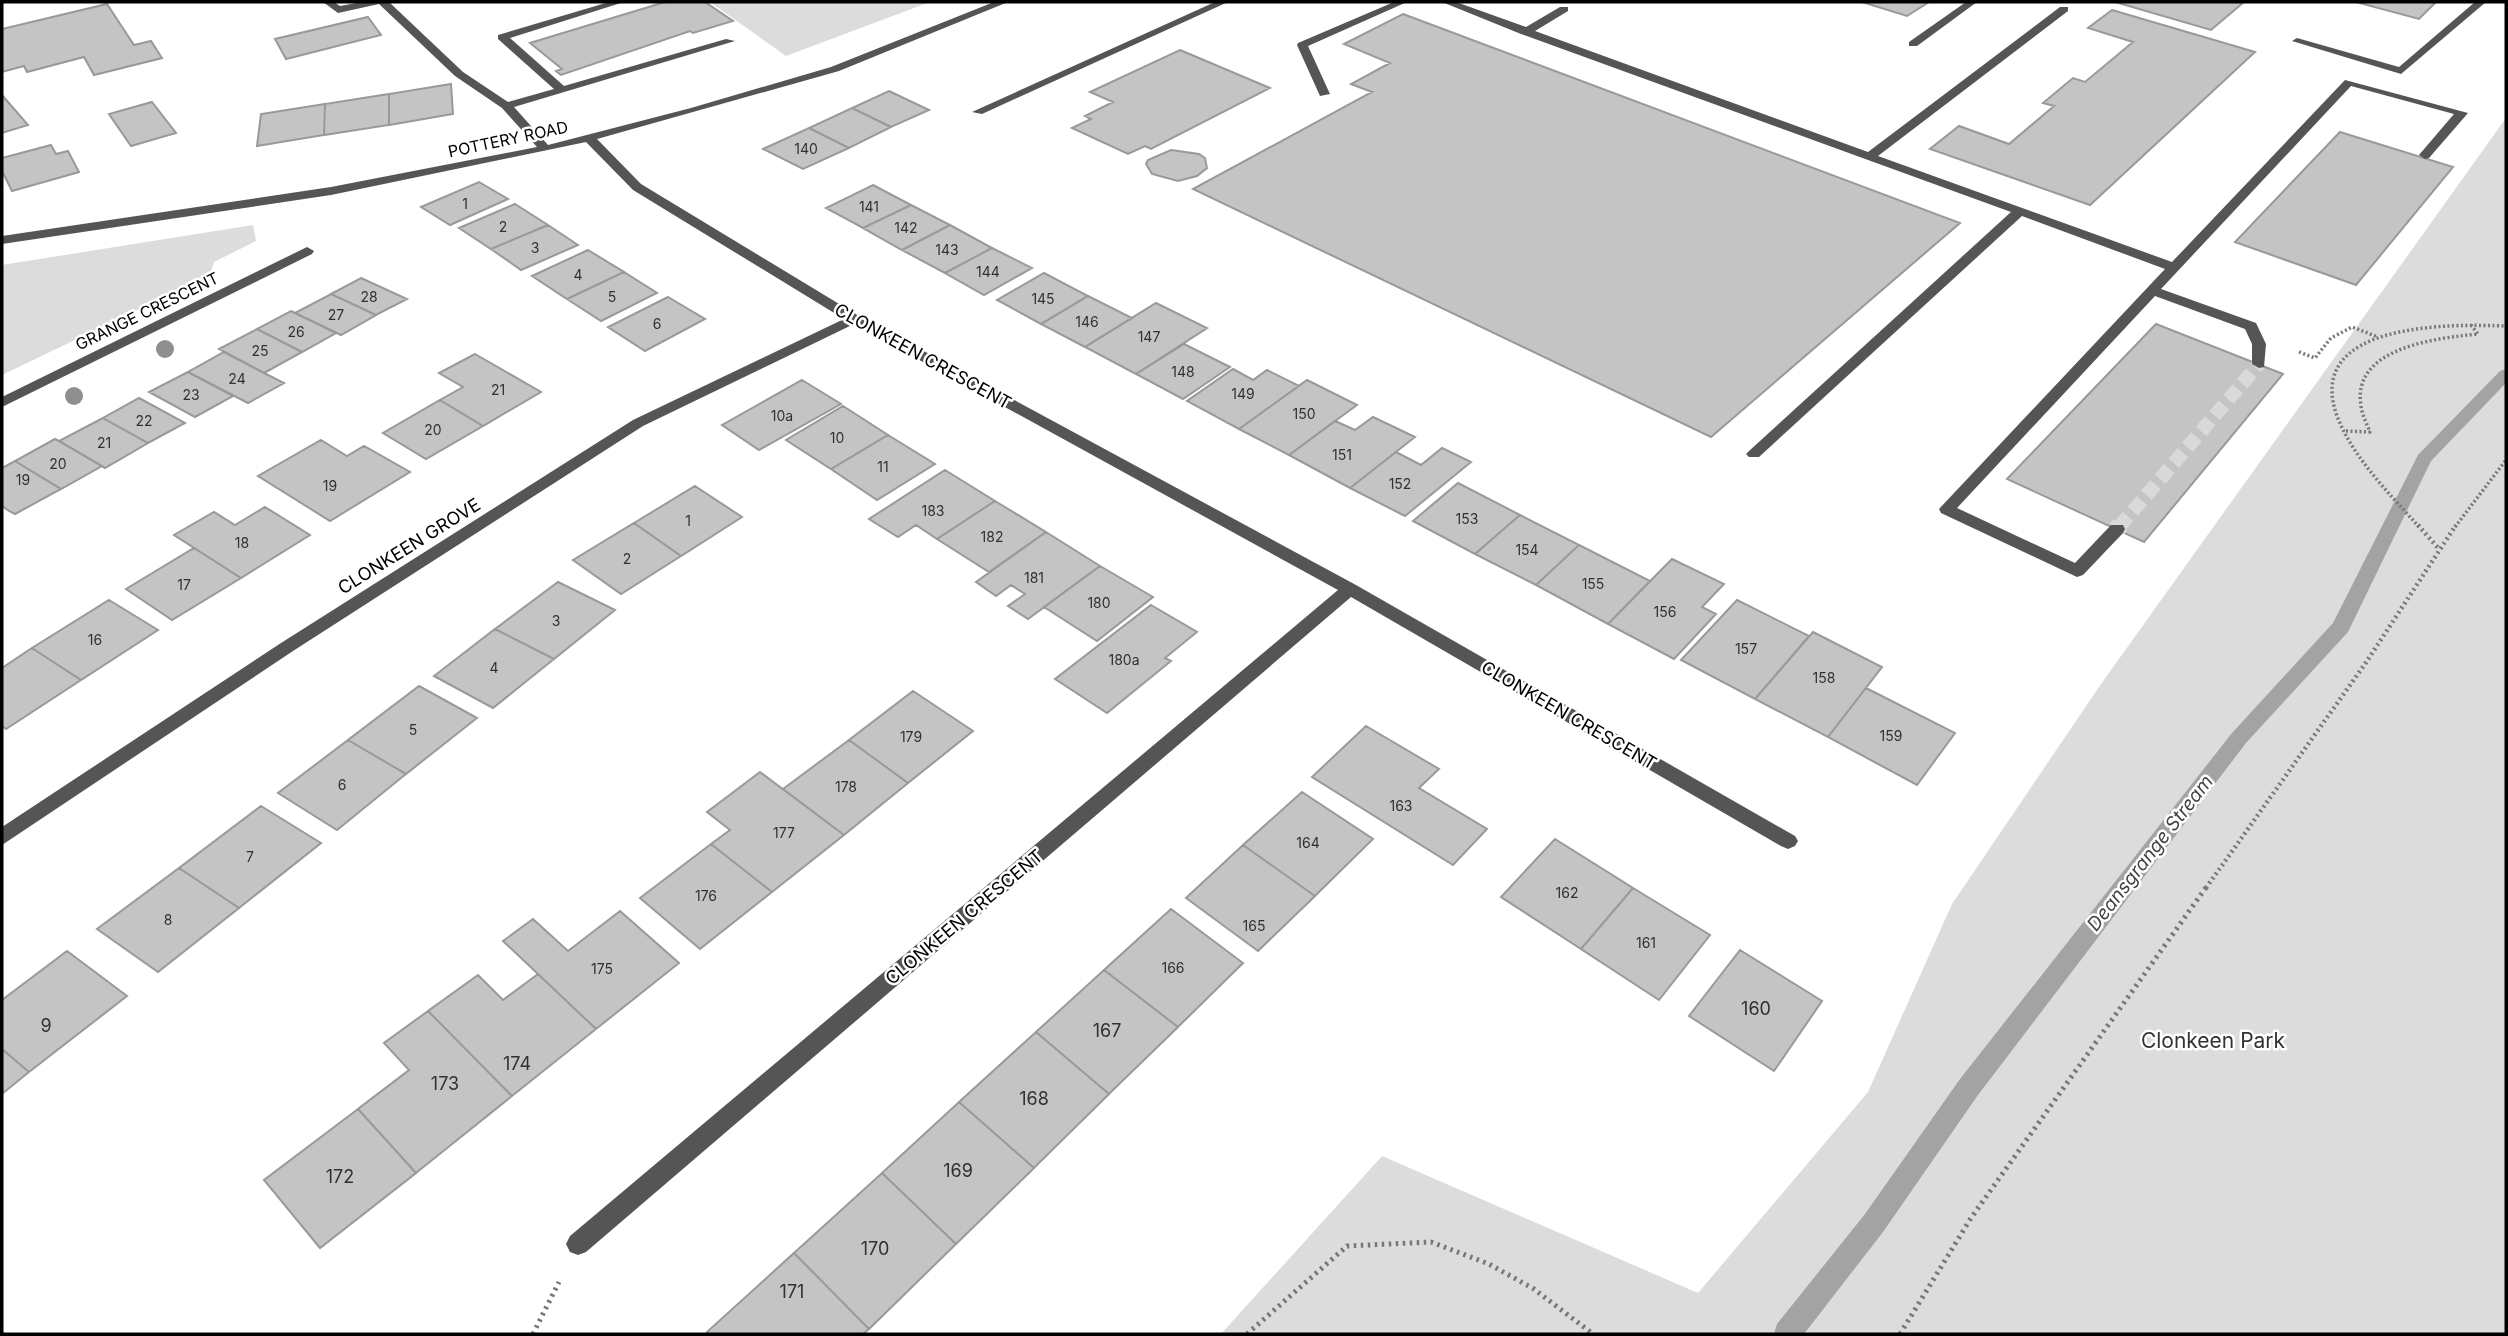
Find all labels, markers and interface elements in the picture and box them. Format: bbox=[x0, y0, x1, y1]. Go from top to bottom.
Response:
street label: POTTERY ROAD bbox=[446, 117, 570, 161]
house number: 140 bbox=[794, 140, 818, 157]
house number: 1 bbox=[462, 195, 468, 212]
house number: 141 bbox=[859, 198, 879, 215]
house number: 2 bbox=[499, 218, 507, 235]
house number: 142 bbox=[894, 219, 918, 236]
house number: 3 bbox=[531, 239, 539, 256]
house number: 143 bbox=[935, 241, 959, 258]
house number: 144 bbox=[976, 263, 1000, 280]
house number: 4 bbox=[573, 266, 583, 283]
street label: GRANGE CRESCENT bbox=[72, 268, 222, 354]
house number: 28 bbox=[360, 288, 378, 305]
house number: 5 bbox=[608, 288, 616, 305]
house number: 145 bbox=[1031, 290, 1055, 307]
street label: CLONKEEN CRESCENT bbox=[831, 299, 1015, 413]
house number: 27 bbox=[328, 306, 344, 323]
house number: 146 bbox=[1075, 313, 1099, 330]
house number: 6 bbox=[653, 315, 661, 332]
house number: 26 bbox=[287, 323, 305, 340]
house number: 147 bbox=[1138, 328, 1160, 345]
house number: 25 bbox=[251, 342, 269, 359]
house number: 148 bbox=[1171, 363, 1195, 380]
house number: 24 bbox=[228, 370, 246, 387]
house number: 21 bbox=[491, 381, 505, 398]
house number: 149 bbox=[1231, 385, 1255, 402]
house number: 23 bbox=[182, 386, 200, 403]
house number: 150 bbox=[1292, 405, 1316, 422]
house number: 10a bbox=[771, 407, 793, 424]
house number: 22 bbox=[135, 412, 153, 429]
house number: 20 bbox=[424, 421, 442, 438]
house number: 10 bbox=[830, 429, 844, 446]
house number: 21 bbox=[97, 434, 111, 451]
house number: 151 bbox=[1332, 446, 1352, 463]
house number: 20 bbox=[49, 455, 67, 472]
house number: 11 bbox=[877, 458, 889, 475]
house number: 19 bbox=[16, 471, 30, 488]
house number: 152 bbox=[1389, 475, 1411, 492]
house number: 19 bbox=[323, 477, 337, 494]
street label: CLONKEEN GROVE bbox=[334, 494, 484, 598]
house number: 183 bbox=[921, 502, 945, 519]
house number: 153 bbox=[1456, 510, 1478, 527]
house number: 1 bbox=[685, 512, 691, 529]
house number: 182 bbox=[981, 528, 1003, 545]
house number: 18 bbox=[235, 534, 249, 551]
house number: 154 bbox=[1515, 541, 1539, 558]
house number: 2 bbox=[623, 550, 631, 567]
house number: 181 bbox=[1024, 569, 1044, 586]
house number: 155 bbox=[1582, 575, 1604, 592]
house number: 17 bbox=[177, 576, 191, 593]
house number: 180 bbox=[1087, 594, 1111, 611]
house number: 156 bbox=[1654, 603, 1676, 620]
house number: 3 bbox=[552, 612, 560, 629]
house number: 16 bbox=[88, 631, 102, 648]
house number: 157 bbox=[1735, 640, 1757, 657]
house number: 180a bbox=[1108, 651, 1140, 668]
street label: CLONKEEN CRESCENT bbox=[1478, 656, 1660, 774]
house number: 4 bbox=[489, 659, 499, 676]
house number: 158 bbox=[1813, 669, 1835, 686]
house number: 5 bbox=[409, 721, 417, 738]
house number: 159 bbox=[1880, 727, 1902, 744]
house number: 179 bbox=[900, 728, 922, 745]
water label: Deansgrange Stream bbox=[2082, 771, 2218, 935]
house number: 6 bbox=[338, 776, 346, 793]
house number: 178 bbox=[835, 778, 857, 795]
house number: 163 bbox=[1389, 797, 1413, 814]
house number: 177 bbox=[773, 824, 795, 841]
house number: 164 bbox=[1296, 834, 1320, 851]
street label: CLONKEEN CRESCENT bbox=[881, 845, 1047, 989]
house number: 7 bbox=[246, 848, 254, 865]
house number: 162 bbox=[1556, 884, 1578, 901]
house number: 176 bbox=[695, 887, 717, 904]
house number: 8 bbox=[164, 911, 172, 928]
house number: 165 bbox=[1243, 917, 1265, 934]
house number: 161 bbox=[1636, 934, 1656, 951]
house number: 166 bbox=[1161, 959, 1185, 976]
house number: 175 bbox=[591, 960, 613, 977]
house number: 160 bbox=[1741, 998, 1771, 1019]
house number: 9 bbox=[40, 1015, 52, 1036]
house number: 167 bbox=[1093, 1020, 1121, 1041]
park label: Clonkeen Park bbox=[2141, 1028, 2286, 1053]
house number: 174 bbox=[503, 1053, 531, 1074]
house number: 173 bbox=[431, 1073, 459, 1094]
house number: 168 bbox=[1019, 1088, 1049, 1109]
house number: 169 bbox=[943, 1160, 973, 1181]
house number: 172 bbox=[326, 1166, 354, 1187]
house number: 170 bbox=[861, 1238, 889, 1259]
house number: 171 bbox=[780, 1281, 804, 1302]

